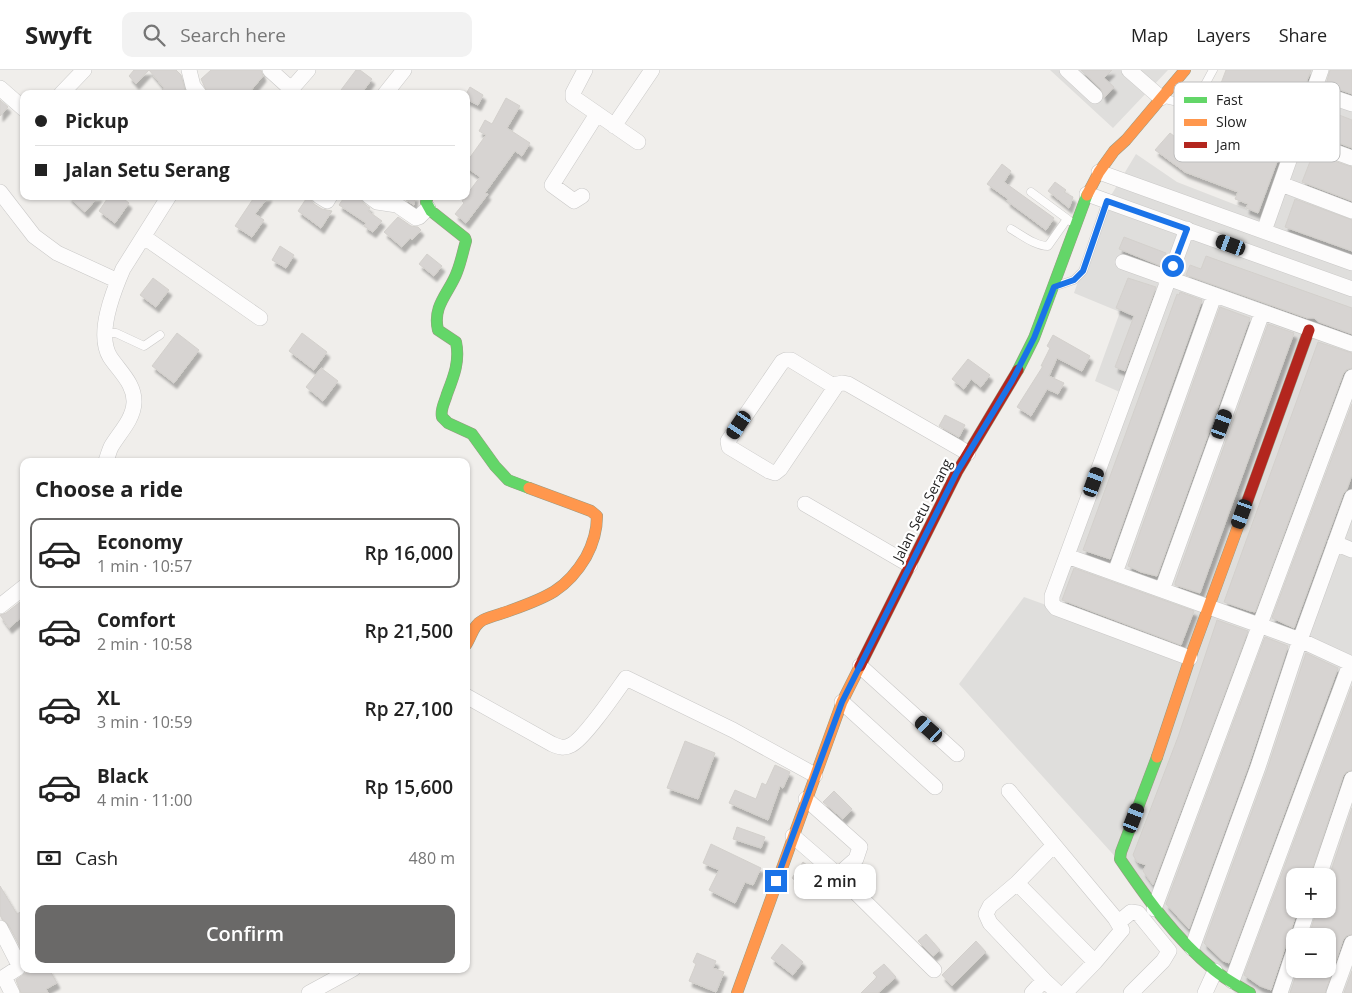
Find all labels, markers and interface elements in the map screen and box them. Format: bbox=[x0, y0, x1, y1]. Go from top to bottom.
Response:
search box bbox=[122, 12, 472, 57]
text: Swyft bbox=[25, 18, 92, 51]
icon: search bbox=[140, 21, 168, 49]
text: Search here bbox=[180, 22, 286, 48]
text: Map bbox=[1131, 23, 1168, 47]
text: Layers bbox=[1196, 23, 1251, 47]
text: Share bbox=[1279, 23, 1327, 47]
legend bbox=[1174, 82, 1340, 162]
text: Fast bbox=[1216, 90, 1243, 109]
text: Pickup bbox=[65, 108, 129, 134]
text: Slow bbox=[1216, 112, 1247, 131]
text: Jam bbox=[1214, 135, 1241, 154]
text: Jalan Setu Serang bbox=[65, 157, 230, 183]
car bbox=[1214, 233, 1247, 257]
route start bbox=[1162, 255, 1184, 277]
car bbox=[1209, 407, 1234, 441]
car bbox=[724, 408, 753, 442]
street label: Jalan Setu Serang bbox=[887, 455, 956, 566]
car bbox=[1081, 465, 1106, 499]
text: Choose a ride bbox=[35, 473, 183, 503]
car bbox=[1229, 497, 1254, 531]
text: Economy bbox=[97, 529, 183, 555]
icon: car bbox=[37, 531, 82, 576]
text: Rp 16,000 bbox=[365, 540, 453, 566]
text: 1 min · 10:57 bbox=[97, 555, 192, 577]
text: Comfort bbox=[97, 607, 176, 633]
icon: car bbox=[37, 609, 82, 654]
text: Rp 21,500 bbox=[365, 618, 453, 644]
text: 2 min · 10:58 bbox=[97, 633, 192, 655]
text: XL bbox=[97, 685, 120, 711]
icon: car bbox=[37, 687, 82, 732]
text: Rp 27,100 bbox=[365, 696, 453, 722]
text: 3 min · 10:59 bbox=[97, 711, 192, 733]
car bbox=[912, 713, 945, 745]
text: Black bbox=[97, 763, 149, 789]
icon: car bbox=[37, 765, 82, 810]
text: Rp 15,600 bbox=[365, 774, 453, 800]
text: 4 min · 11:00 bbox=[97, 789, 192, 811]
car bbox=[1121, 801, 1146, 835]
icon: cash bbox=[35, 844, 63, 872]
text: Cash bbox=[75, 845, 118, 871]
text: 480 m bbox=[409, 847, 455, 869]
callout: 2 min bbox=[794, 864, 876, 898]
map controls bbox=[1286, 868, 1336, 978]
button: + bbox=[1286, 868, 1336, 918]
route end bbox=[765, 870, 787, 892]
text: 2 min bbox=[813, 870, 857, 892]
button: Confirm bbox=[35, 905, 455, 963]
button: − bbox=[1286, 928, 1336, 978]

